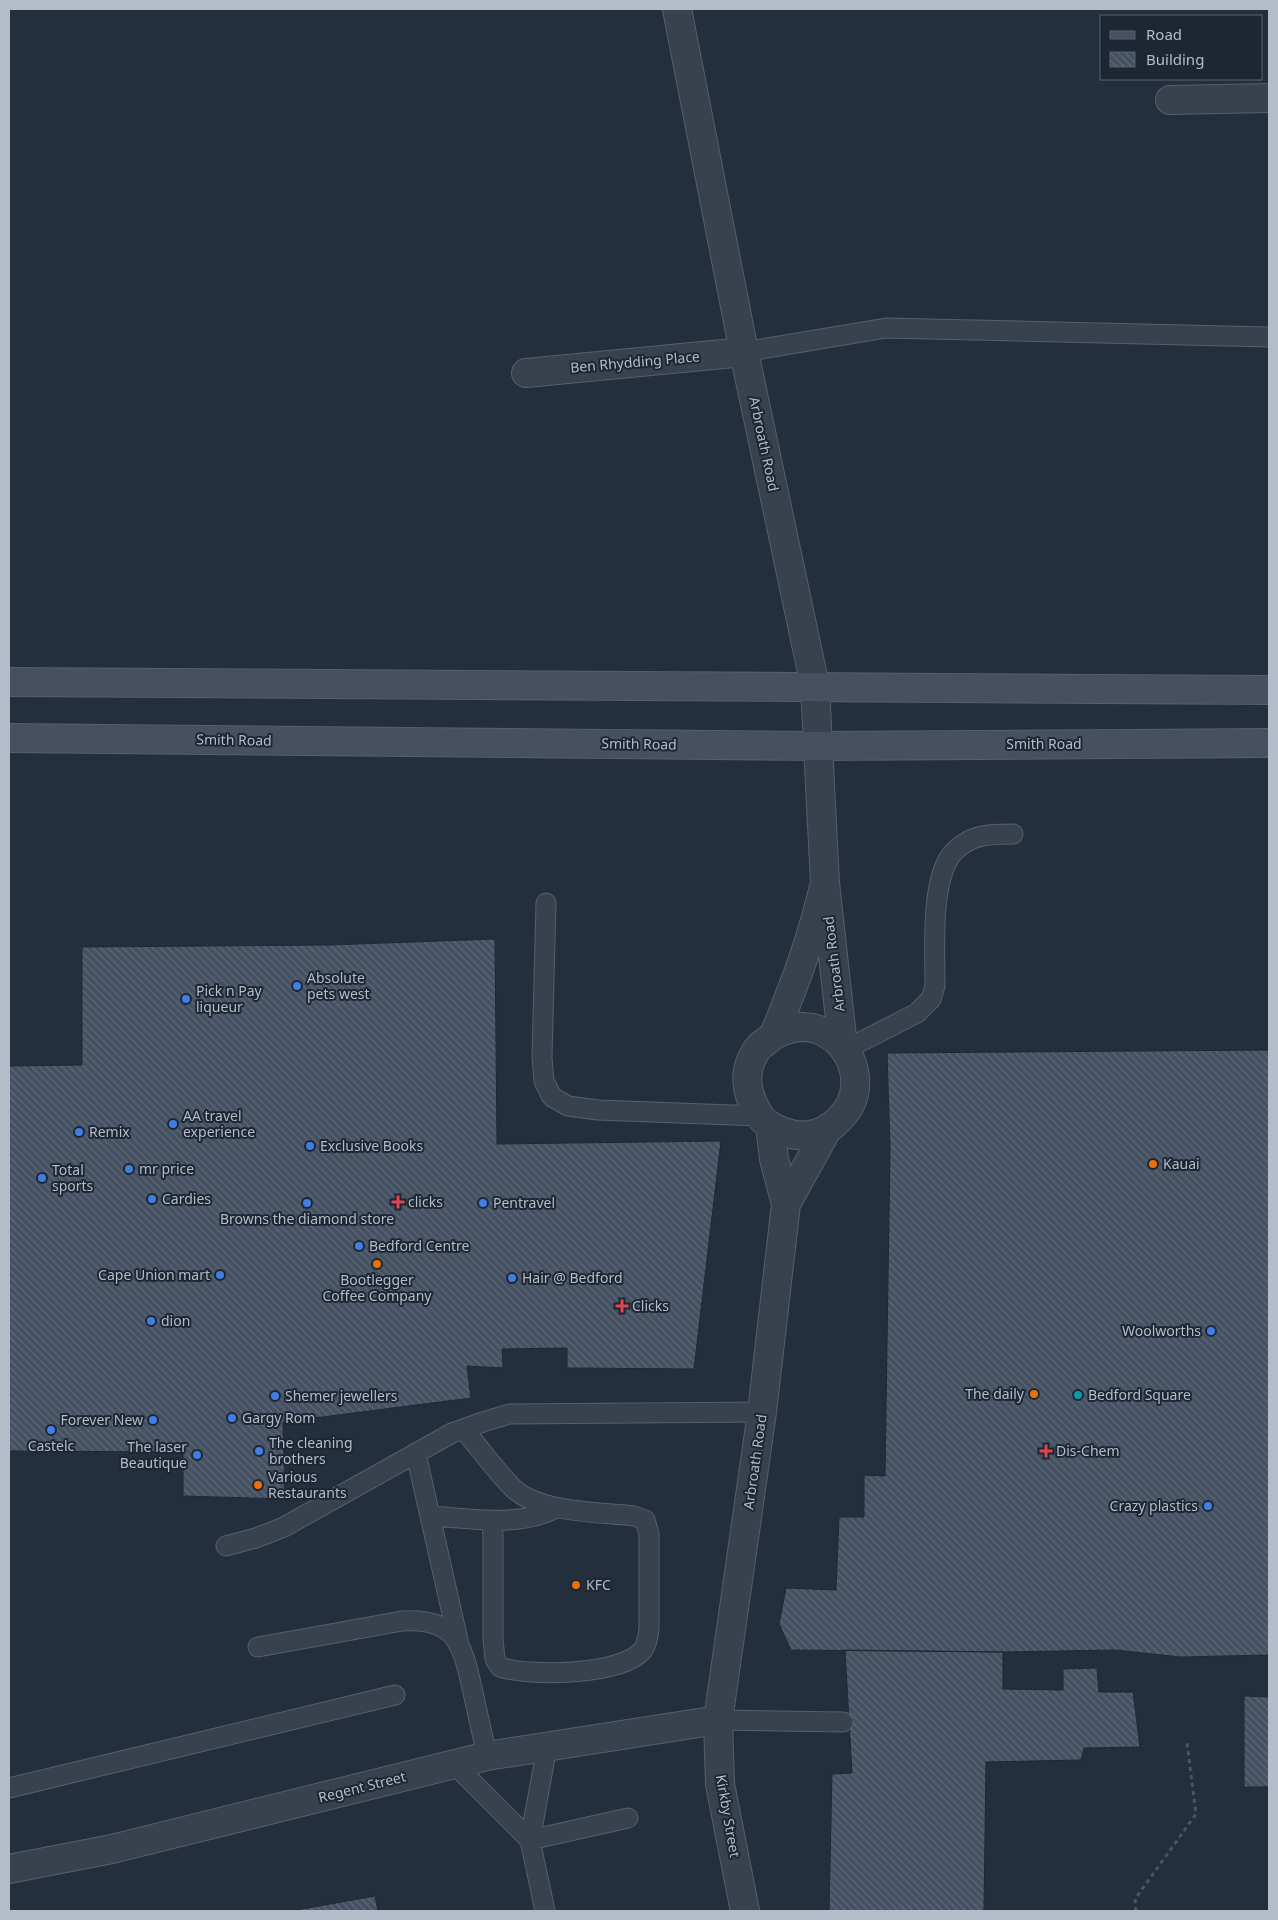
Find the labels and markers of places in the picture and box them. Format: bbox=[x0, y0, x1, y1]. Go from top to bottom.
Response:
place label: Absolute pets west bbox=[307, 968, 370, 1003]
marker: Absolute pets west bbox=[291, 980, 303, 992]
place label: Pick n Pay liqueur bbox=[196, 981, 263, 1016]
marker: Pick n Pay liqueur bbox=[180, 993, 192, 1005]
place label: AA travel experience bbox=[183, 1106, 255, 1141]
marker: AA travel experience bbox=[167, 1118, 179, 1130]
place label: Remix bbox=[89, 1122, 130, 1141]
marker: Remix bbox=[73, 1126, 85, 1138]
place label: Exclusive Books bbox=[320, 1136, 423, 1155]
marker: Exclusive Books bbox=[304, 1140, 316, 1152]
place label: Kauai bbox=[1163, 1154, 1200, 1173]
marker: Kauai bbox=[1147, 1158, 1159, 1170]
place label: mr price bbox=[139, 1159, 194, 1178]
place label: Total sports bbox=[52, 1160, 94, 1195]
marker: mr price bbox=[123, 1163, 135, 1175]
marker: Total sports bbox=[36, 1172, 48, 1184]
place label: Cardies bbox=[162, 1189, 211, 1208]
place label: clicks bbox=[408, 1192, 443, 1211]
marker: Cardies bbox=[146, 1193, 158, 1205]
place label: Pentravel bbox=[493, 1193, 555, 1212]
marker: clicks bbox=[392, 1196, 404, 1208]
marker: Browns the diamond store bbox=[301, 1197, 313, 1209]
marker: Pentravel bbox=[477, 1197, 489, 1209]
place label: Browns the diamond store bbox=[220, 1209, 394, 1228]
place label: Bedford Centre bbox=[369, 1236, 470, 1255]
marker: Bedford Centre bbox=[353, 1240, 365, 1252]
marker: Bootlegger Coffee Company bbox=[371, 1258, 383, 1270]
place label: Cape Union mart bbox=[98, 1265, 210, 1284]
place label: Hair @ Bedford bbox=[522, 1268, 623, 1287]
marker: Cape Union mart bbox=[214, 1269, 226, 1281]
place label: Bootlegger Coffee Company bbox=[322, 1270, 432, 1305]
marker: Hair @ Bedford bbox=[506, 1272, 518, 1284]
place label: Clicks bbox=[632, 1296, 669, 1315]
marker: Clicks bbox=[616, 1300, 628, 1312]
place label: dion bbox=[161, 1311, 190, 1330]
marker: dion bbox=[145, 1315, 157, 1327]
place label: Woolworths bbox=[1122, 1321, 1201, 1340]
marker: Woolworths bbox=[1205, 1325, 1217, 1337]
place label: The daily bbox=[965, 1384, 1025, 1403]
place label: Bedford Square bbox=[1088, 1385, 1191, 1404]
place label: Shemer jewellers bbox=[285, 1386, 398, 1405]
marker: The daily bbox=[1028, 1388, 1040, 1400]
marker: Bedford Square bbox=[1072, 1389, 1084, 1401]
marker: Shemer jewellers bbox=[269, 1390, 281, 1402]
place label: Gargy Rom bbox=[242, 1408, 315, 1427]
place label: Forever New bbox=[60, 1410, 143, 1429]
marker: Gargy Rom bbox=[226, 1412, 238, 1424]
marker: Forever New bbox=[147, 1414, 159, 1426]
marker: Castelc bbox=[45, 1424, 57, 1436]
place label: The cleaning brothers bbox=[269, 1433, 353, 1468]
place label: Castelc bbox=[28, 1436, 75, 1455]
place label: The laser Beautique bbox=[120, 1437, 187, 1472]
place label: Dis-Chem bbox=[1056, 1441, 1120, 1460]
marker: The cleaning brothers bbox=[253, 1445, 265, 1457]
marker: Dis-Chem bbox=[1040, 1445, 1052, 1457]
marker: The laser Beautique bbox=[191, 1449, 203, 1461]
place label: Various Restaurants bbox=[268, 1467, 347, 1502]
marker: Various Restaurants bbox=[252, 1479, 264, 1491]
place label: Crazy plastics bbox=[1110, 1496, 1198, 1515]
marker: Crazy plastics bbox=[1202, 1500, 1214, 1512]
place label: KFC bbox=[586, 1575, 611, 1594]
marker: KFC bbox=[570, 1579, 582, 1591]

